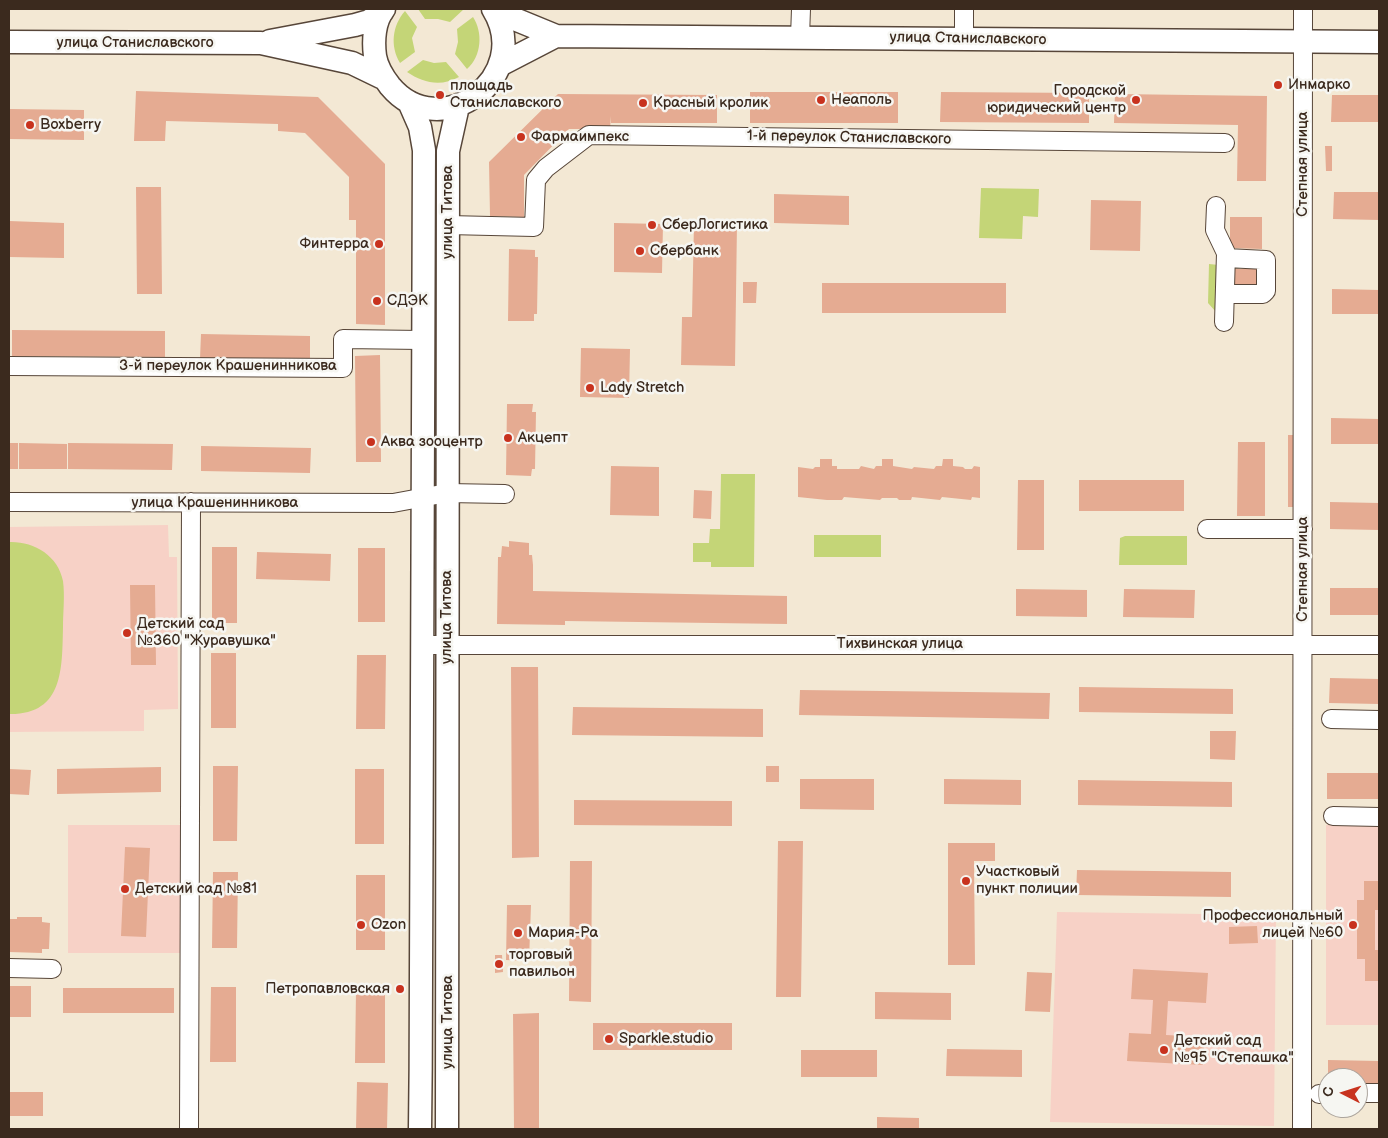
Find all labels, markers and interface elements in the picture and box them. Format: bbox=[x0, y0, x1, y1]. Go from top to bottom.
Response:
street label: улица Станиславского bbox=[889, 29, 1047, 49]
street label: улица Станиславского bbox=[57, 34, 213, 52]
place label: Инмарко bbox=[1288, 76, 1350, 94]
place label: площадь Станиславского bbox=[450, 77, 561, 112]
marker: Инмарко bbox=[1272, 79, 1284, 91]
place label: Городской юридический центр bbox=[987, 82, 1126, 117]
marker: площадь Станиславского bbox=[434, 89, 446, 101]
place label: Неаполь bbox=[831, 91, 892, 109]
place label: Красный кролик bbox=[653, 94, 768, 112]
marker: Неаполь bbox=[815, 94, 827, 106]
marker: Городской юридический центр bbox=[1130, 94, 1142, 106]
marker: Красный кролик bbox=[637, 97, 649, 109]
street label: Степная улица bbox=[1294, 111, 1312, 217]
place label: Boxberry bbox=[40, 116, 101, 134]
marker: Boxberry bbox=[24, 119, 36, 131]
street label: 1-й переулок Станиславского bbox=[747, 127, 951, 149]
place label: Фармаимпекс bbox=[531, 128, 629, 146]
marker: Фармаимпекс bbox=[515, 131, 527, 143]
street label: улица Титова bbox=[439, 165, 457, 259]
place label: СберЛогистика bbox=[662, 216, 768, 234]
marker: СберЛогистика bbox=[646, 219, 658, 231]
place label: Финтерра bbox=[299, 235, 369, 253]
marker: Финтерра bbox=[373, 238, 385, 250]
place label: Сбербанк bbox=[650, 242, 719, 260]
marker: Сбербанк bbox=[634, 245, 646, 257]
place label: СДЭК bbox=[387, 292, 428, 310]
marker: СДЭК bbox=[371, 295, 383, 307]
street label: 3-й переулок Крашенинникова bbox=[119, 357, 337, 375]
place label: Lady Stretch bbox=[600, 379, 684, 397]
marker: Lady Stretch bbox=[584, 382, 596, 394]
place label: Акцепт bbox=[518, 429, 568, 447]
marker: Акцепт bbox=[502, 432, 514, 444]
place label: Аква зооцентр bbox=[381, 433, 483, 451]
marker: Аква зооцентр bbox=[365, 436, 377, 448]
street label: улица Крашенинникова bbox=[132, 494, 298, 512]
street label: Степная улица bbox=[1294, 516, 1312, 622]
street label: улица Титова bbox=[438, 570, 456, 664]
place label: Детский сад №360 "Журавушка" bbox=[137, 615, 276, 650]
marker: Детский сад №360 "Журавушка" bbox=[121, 627, 133, 639]
street label: Тихвинская улица bbox=[837, 635, 963, 653]
place label: Участковый пункт полиции bbox=[976, 863, 1078, 898]
marker: Участковый пункт полиции bbox=[960, 875, 972, 887]
place label: Детский сад №81 bbox=[135, 880, 257, 898]
marker: Детский сад №81 bbox=[119, 883, 131, 895]
place label: Профессиональный лицей №60 bbox=[1202, 907, 1343, 942]
place label: Ozon bbox=[371, 916, 406, 934]
marker: Ozon bbox=[355, 919, 367, 931]
marker: Профессиональный лицей №60 bbox=[1347, 919, 1359, 931]
place label: Мария-Ра bbox=[528, 924, 598, 942]
marker: Мария-Ра bbox=[512, 927, 524, 939]
place label: торговый павильон bbox=[509, 946, 575, 981]
marker: торговый павильон bbox=[493, 958, 505, 970]
street label: улица Титова bbox=[439, 975, 457, 1069]
place label: Петропавловская bbox=[265, 980, 390, 998]
marker: Петропавловская bbox=[394, 983, 406, 995]
place label: Sparkle.studio bbox=[619, 1030, 713, 1048]
place label: Детский сад №95 "Степашка" bbox=[1174, 1032, 1294, 1067]
marker: Sparkle.studio bbox=[603, 1033, 615, 1045]
marker: Детский сад №95 "Степашка" bbox=[1158, 1044, 1170, 1056]
north arrow bbox=[1318, 1068, 1368, 1118]
text: С bbox=[1320, 1086, 1337, 1097]

